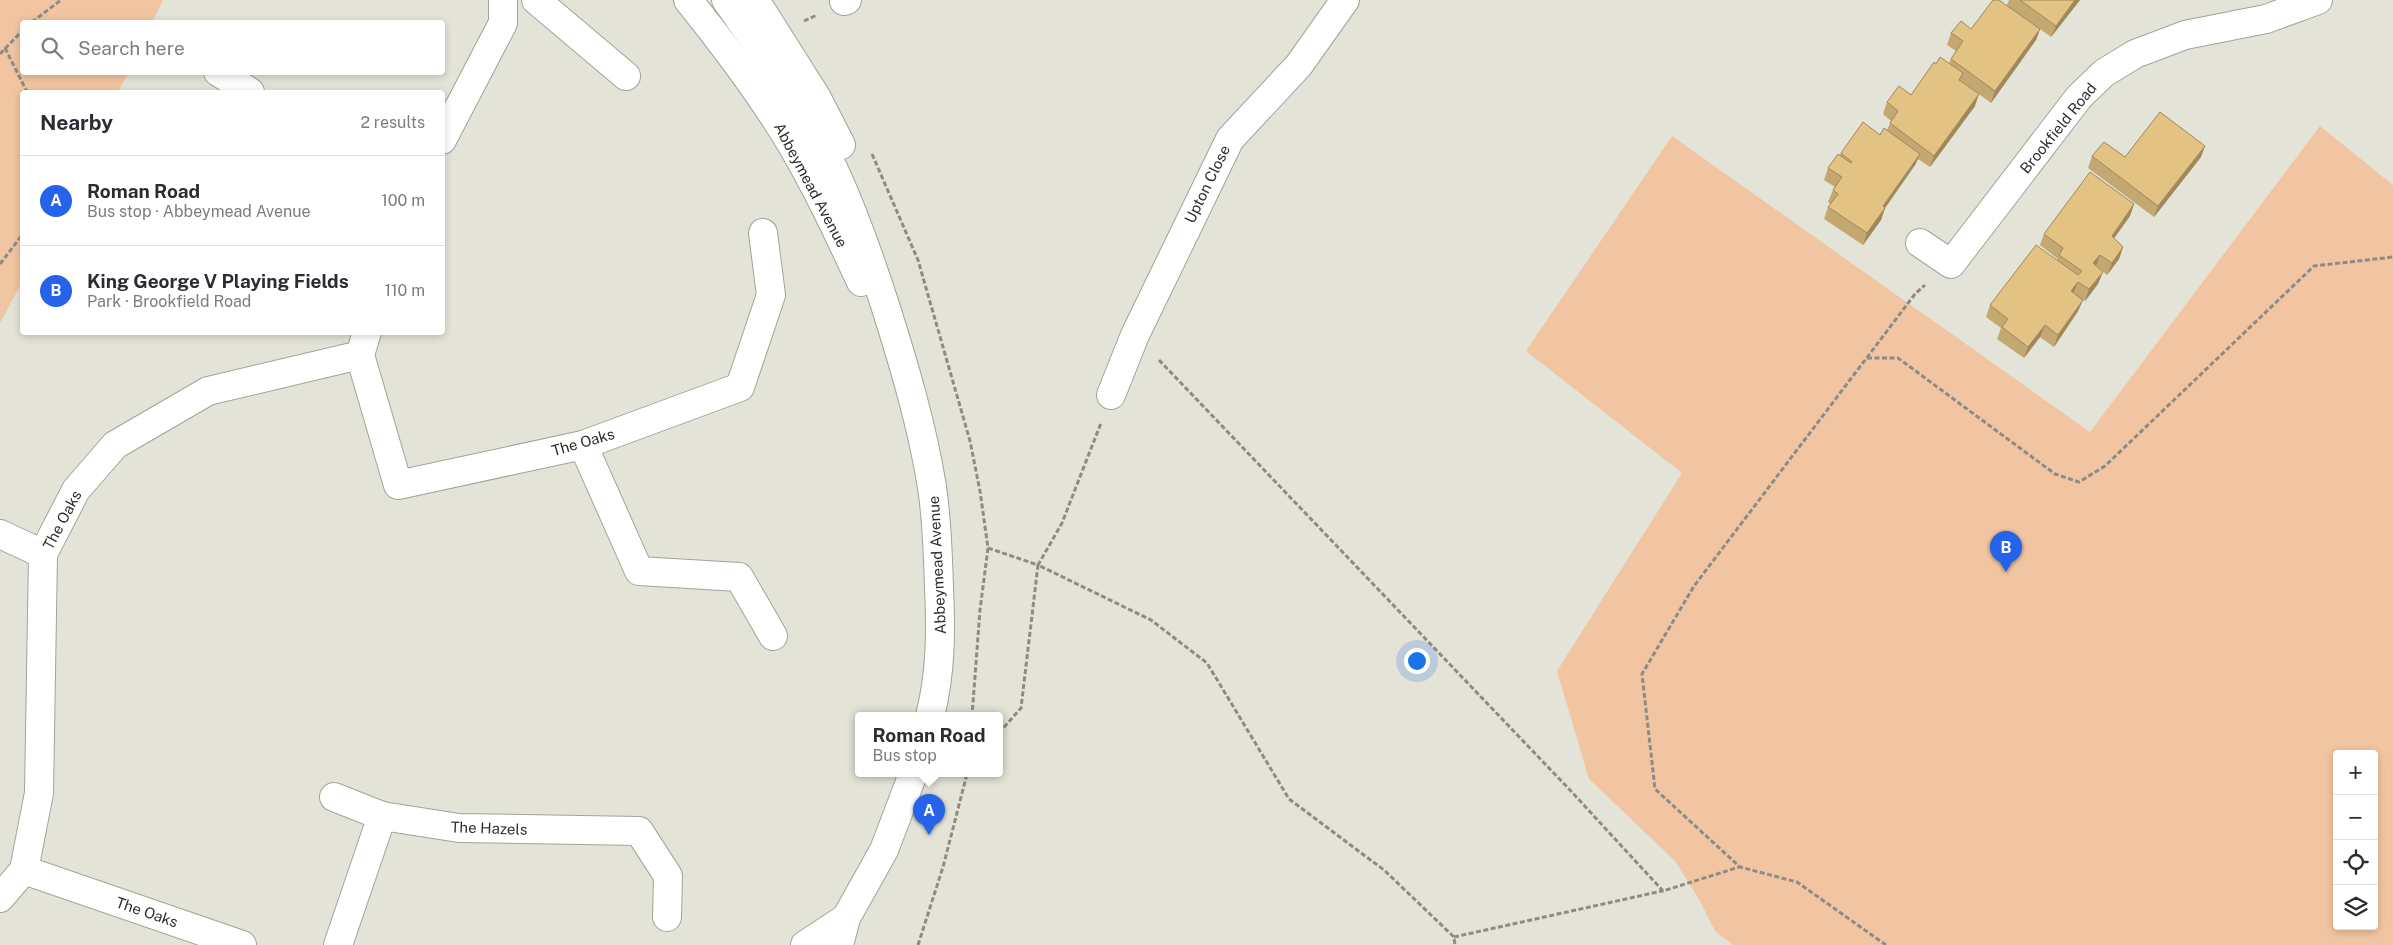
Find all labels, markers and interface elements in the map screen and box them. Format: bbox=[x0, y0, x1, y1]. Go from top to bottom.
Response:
search box bbox=[20, 20, 445, 75]
icon: search bbox=[38, 34, 66, 62]
text: Search here bbox=[78, 37, 185, 59]
street label: Brookfield Road bbox=[2016, 79, 2100, 177]
text: Nearby bbox=[40, 110, 113, 135]
text: 2 results bbox=[360, 113, 425, 132]
street label: Abbeymead Avenue bbox=[771, 120, 851, 250]
street label: Upton Close bbox=[1181, 142, 1233, 226]
text: Roman Road bbox=[87, 180, 200, 202]
text: A bbox=[50, 191, 62, 210]
text: 100 m bbox=[381, 191, 425, 210]
text: Bus stop · Abbeymead Avenue bbox=[87, 202, 311, 221]
text: King George V Playing Fields bbox=[87, 270, 349, 292]
text: B bbox=[51, 281, 61, 300]
text: 110 m bbox=[384, 281, 425, 300]
text: Park · Brookfield Road bbox=[87, 292, 251, 311]
street label: The Oaks bbox=[550, 425, 616, 459]
street label: The Oaks bbox=[39, 487, 85, 553]
street label: Abbeymead Avenue bbox=[925, 495, 949, 635]
pin: B bbox=[1990, 531, 2022, 572]
your location bbox=[1404, 648, 1430, 674]
popup bbox=[855, 712, 1003, 777]
text: Roman Road bbox=[872, 724, 986, 746]
text: Bus stop bbox=[872, 746, 937, 765]
map controls bbox=[2333, 750, 2378, 930]
button: + bbox=[2333, 750, 2378, 795]
pin: A bbox=[913, 794, 945, 835]
button: − bbox=[2333, 795, 2378, 840]
street label: The Hazels bbox=[450, 818, 528, 838]
button: locate bbox=[2333, 840, 2378, 885]
button: layers bbox=[2333, 885, 2378, 930]
street label: The Oaks bbox=[114, 893, 180, 931]

